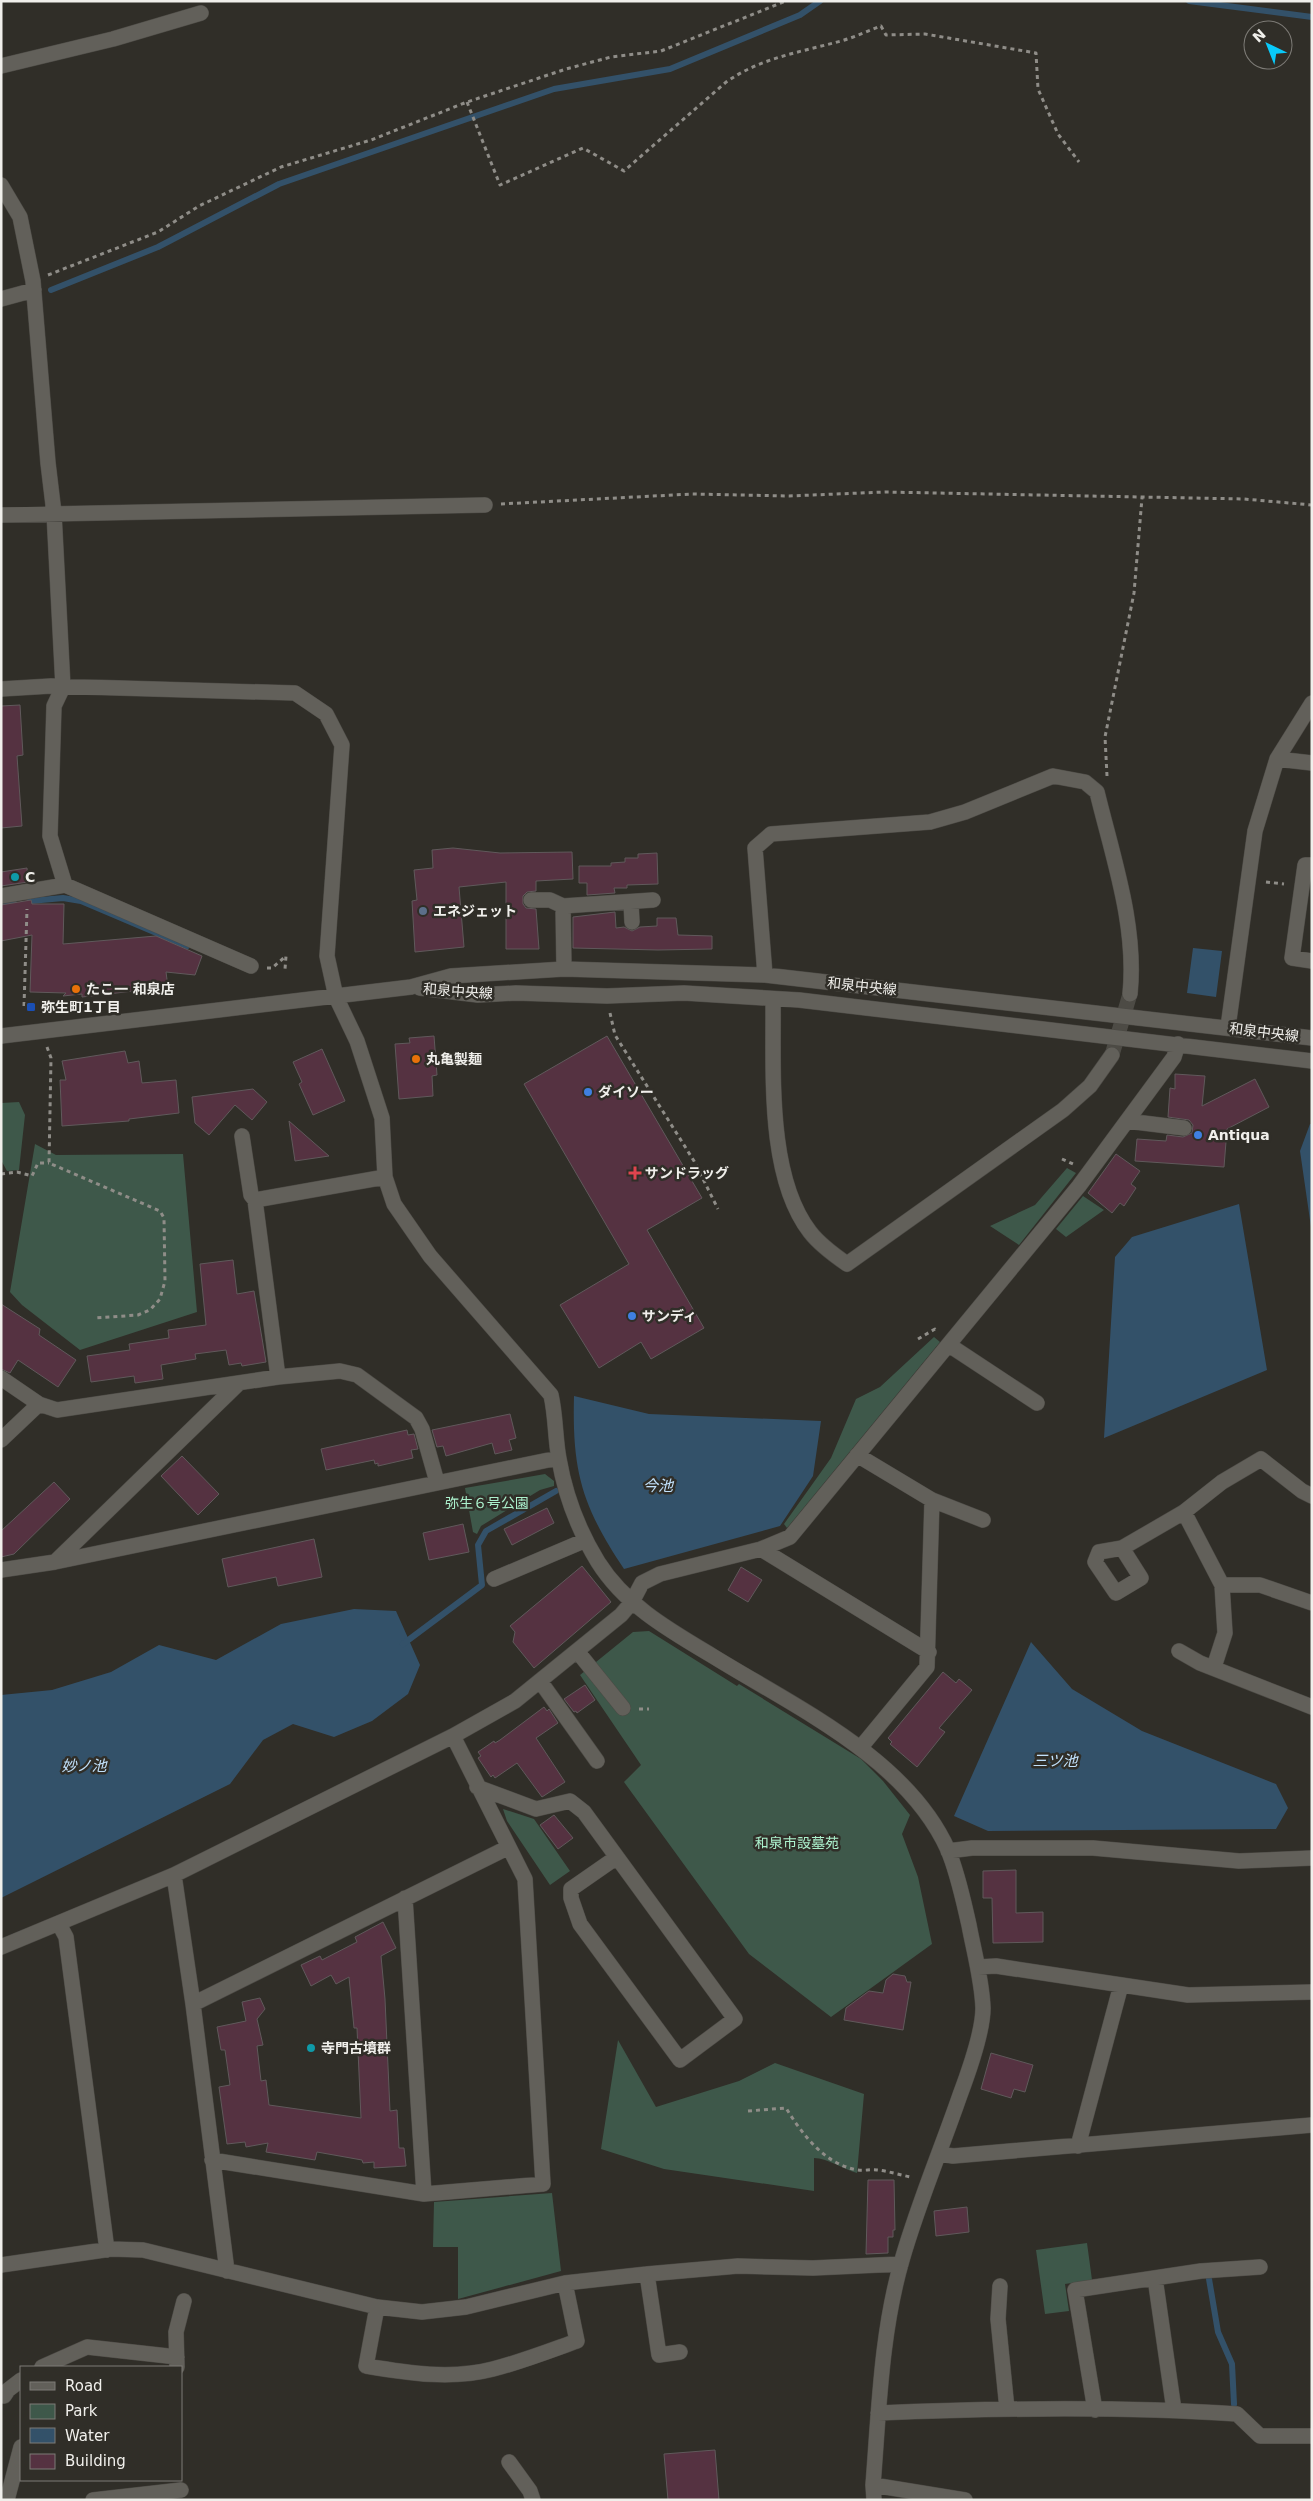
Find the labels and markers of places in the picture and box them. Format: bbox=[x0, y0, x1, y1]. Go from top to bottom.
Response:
place label: C bbox=[25, 869, 35, 885]
marker: C bbox=[9, 871, 21, 883]
place label: エネジェット bbox=[433, 903, 517, 919]
marker: エネジェット bbox=[417, 905, 429, 917]
place label: たこ一 和泉店 bbox=[86, 981, 175, 997]
marker: たこ一 和泉店 bbox=[70, 983, 82, 995]
place label: 弥生町1丁目 bbox=[41, 999, 121, 1015]
marker: 弥生町1丁目 bbox=[25, 1001, 37, 1013]
place label: 丸亀製麺 bbox=[426, 1051, 482, 1067]
marker: 丸亀製麺 bbox=[410, 1053, 422, 1065]
place label: ダイソー bbox=[598, 1084, 654, 1100]
marker: ダイソー bbox=[582, 1086, 594, 1098]
place label: Antiqua bbox=[1208, 1127, 1270, 1143]
marker: Antiqua bbox=[1192, 1129, 1204, 1141]
place label: サンドラッグ bbox=[645, 1165, 729, 1181]
marker: サンドラッグ bbox=[629, 1167, 641, 1179]
place label: サンディ bbox=[642, 1308, 697, 1324]
marker: サンディ bbox=[626, 1310, 638, 1322]
place label: 寺門古墳群 bbox=[321, 2040, 391, 2056]
marker: 寺門古墳群 bbox=[305, 2042, 317, 2054]

